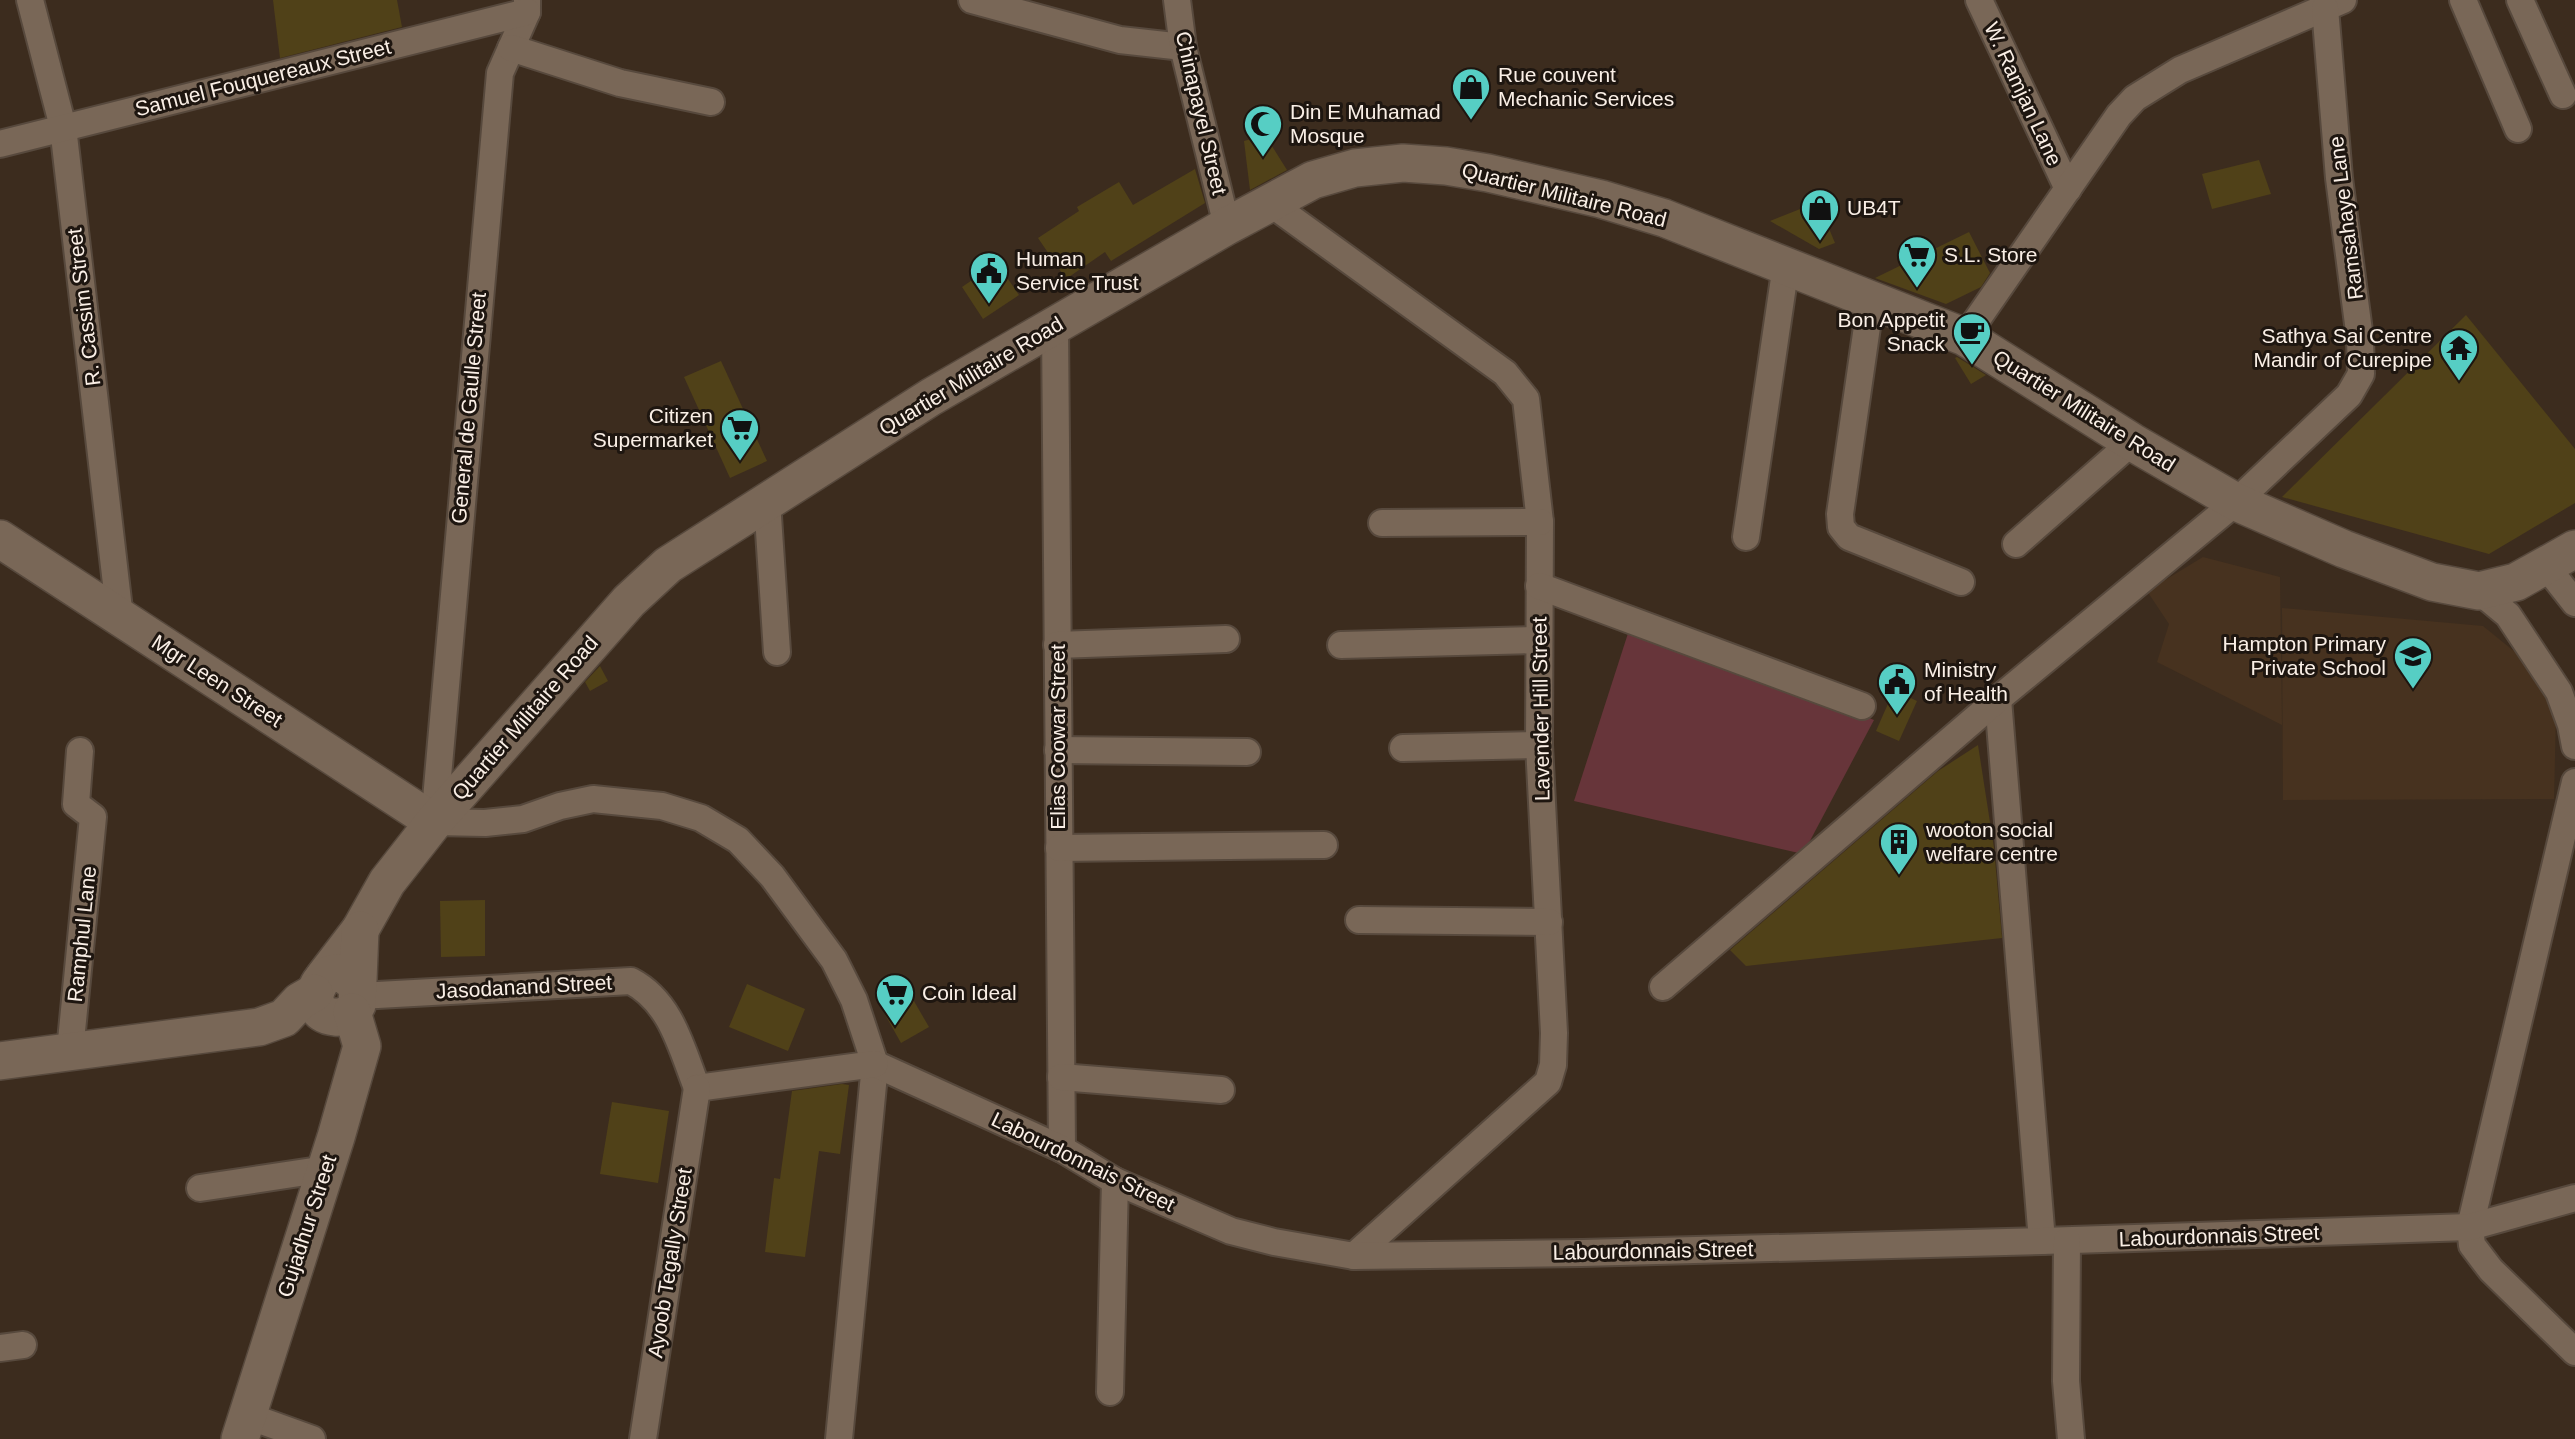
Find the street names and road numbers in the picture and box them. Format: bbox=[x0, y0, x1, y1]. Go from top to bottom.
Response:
street label: W. Ramjan Lane bbox=[1980, 19, 2067, 169]
street label: Chinapayel Street bbox=[1172, 29, 1232, 197]
street label: Samuel Fouquereaux Street bbox=[133, 35, 393, 120]
street label: Ramsahaye Lane bbox=[2324, 135, 2367, 301]
street label: Quartier Militaire Road bbox=[1459, 158, 1669, 231]
street label: R. Cassim Street bbox=[62, 227, 105, 387]
street label: General de Gaulle Street bbox=[447, 291, 490, 525]
street label: Quartier Militaire Road bbox=[875, 312, 1067, 440]
street label: Quartier Militaire Road bbox=[1989, 345, 2179, 476]
street label: Lavender Hill Street bbox=[1527, 616, 1554, 801]
street label: Mgr Leen Street bbox=[148, 630, 287, 731]
street label: Quartier Militaire Road bbox=[447, 631, 602, 804]
street label: Elias Coowar Street bbox=[1046, 644, 1069, 830]
street label: Ramphul Lane bbox=[63, 865, 100, 1003]
street label: Jasodanand Street bbox=[435, 970, 613, 1003]
street label: Labourdonnais Street bbox=[988, 1107, 1179, 1216]
street label: Gujadhur Street bbox=[273, 1152, 340, 1300]
street label: Ayoob Tegally Street bbox=[643, 1166, 696, 1359]
street label: Labourdonnais Street bbox=[2118, 1220, 2320, 1250]
street label: Labourdonnais Street bbox=[1552, 1237, 1754, 1264]

